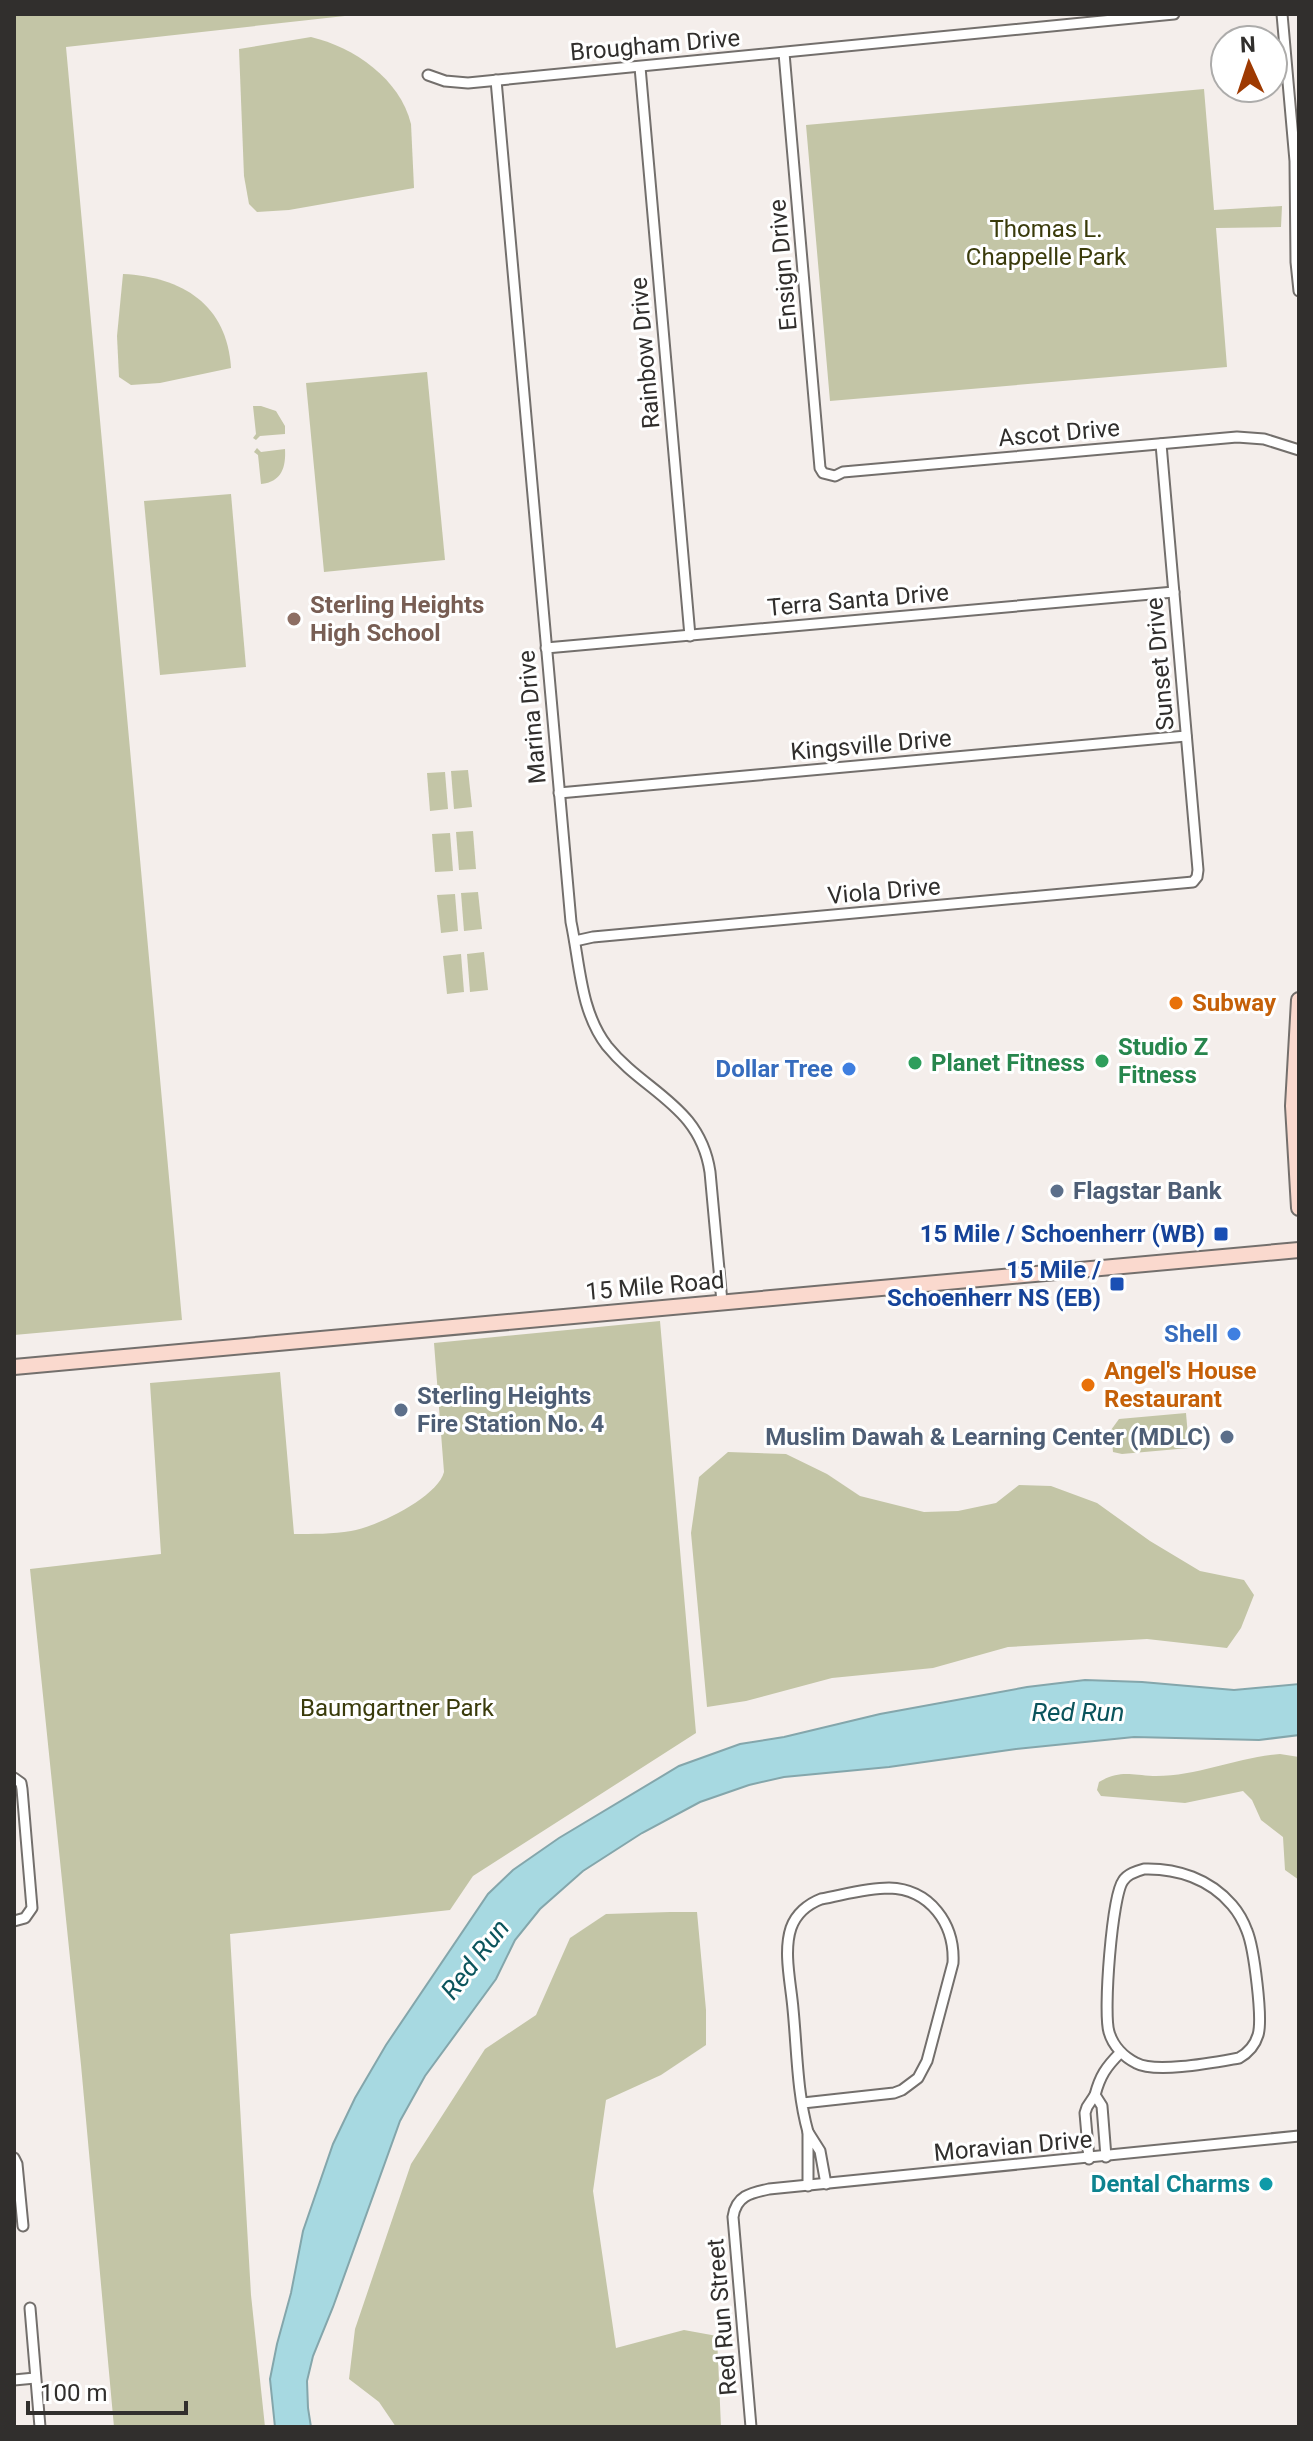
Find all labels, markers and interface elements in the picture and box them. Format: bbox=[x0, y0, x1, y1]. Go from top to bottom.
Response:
street label: Brougham Drive bbox=[569, 24, 741, 66]
north arrow bbox=[1209, 24, 1289, 104]
text: N bbox=[1240, 32, 1256, 57]
street label: Ensign Drive bbox=[763, 198, 803, 332]
park label: Thomas L. Chappelle Park bbox=[966, 215, 1127, 271]
street label: Rainbow Drive bbox=[624, 276, 666, 430]
street label: Ascot Drive bbox=[997, 414, 1121, 452]
street label: Terra Santa Drive bbox=[766, 578, 950, 622]
place label: Sterling Heights High School bbox=[310, 591, 484, 647]
street label: Sunset Drive bbox=[1140, 596, 1180, 732]
marker: Sterling Heights High School bbox=[285, 610, 303, 628]
street label: Marina Drive bbox=[512, 649, 552, 785]
street label: Kingsville Drive bbox=[789, 724, 953, 766]
street label: Viola Drive bbox=[826, 872, 942, 910]
place label: Subway bbox=[1192, 989, 1277, 1017]
marker: Subway bbox=[1167, 994, 1185, 1012]
place label: Studio Z Fitness bbox=[1118, 1033, 1208, 1089]
place label: Planet Fitness bbox=[931, 1049, 1085, 1077]
marker: Studio Z Fitness bbox=[1093, 1052, 1111, 1070]
marker: Planet Fitness bbox=[906, 1054, 924, 1072]
place label: Dollar Tree bbox=[716, 1055, 833, 1083]
marker: Dollar Tree bbox=[840, 1060, 858, 1078]
place label: Flagstar Bank bbox=[1073, 1177, 1223, 1205]
marker: Flagstar Bank bbox=[1048, 1182, 1066, 1200]
place label: 15 Mile / Schoenherr (WB) bbox=[920, 1220, 1205, 1248]
marker: 15 Mile / Schoenherr (WB) bbox=[1212, 1225, 1230, 1243]
place label: 15 Mile / Schoenherr NS (EB) bbox=[887, 1256, 1101, 1312]
street label: 15 Mile Road bbox=[584, 1266, 726, 1306]
marker: 15 Mile / Schoenherr NS (EB) bbox=[1108, 1275, 1126, 1293]
place label: Shell bbox=[1164, 1320, 1218, 1348]
marker: Shell bbox=[1225, 1325, 1243, 1343]
place label: Angel's House Restaurant bbox=[1104, 1357, 1257, 1413]
marker: Angel's House Restaurant bbox=[1079, 1376, 1097, 1394]
place label: Sterling Heights Fire Station No. 4 bbox=[417, 1382, 605, 1438]
marker: Sterling Heights Fire Station No. 4 bbox=[392, 1401, 410, 1419]
place label: Muslim Dawah & Learning Center (MDLC) bbox=[765, 1423, 1211, 1451]
marker: Muslim Dawah & Learning Center (MDLC) bbox=[1218, 1428, 1236, 1446]
park label: Baumgartner Park bbox=[300, 1694, 495, 1722]
water label: Red Run bbox=[1032, 1697, 1124, 1727]
water label: Red Run bbox=[435, 1913, 515, 2005]
street label: Moravian Drive bbox=[933, 2125, 1093, 2167]
place label: Dental Charms bbox=[1091, 2170, 1250, 2198]
marker: Dental Charms bbox=[1257, 2175, 1275, 2193]
street label: Red Run Street bbox=[701, 2237, 743, 2397]
scale bar bbox=[28, 2365, 186, 2415]
text: 100 m bbox=[40, 2379, 107, 2407]

